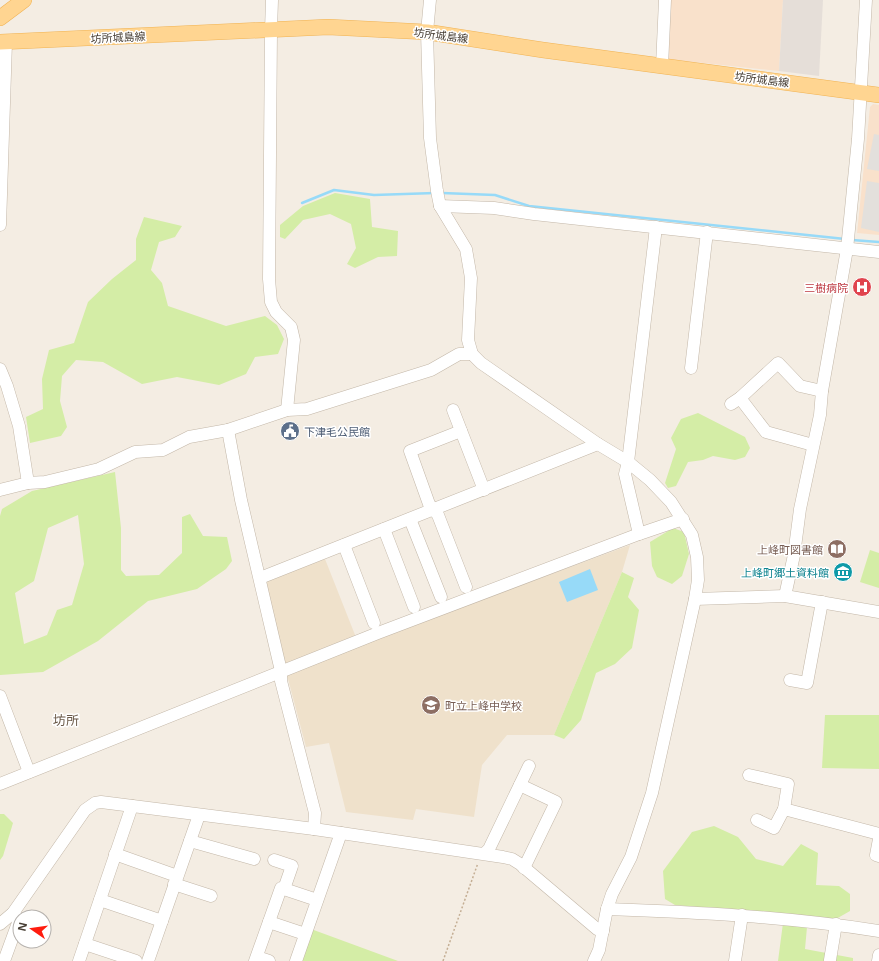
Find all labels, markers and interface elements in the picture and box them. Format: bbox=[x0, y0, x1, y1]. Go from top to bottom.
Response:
street label: 坊所城島線 bbox=[413, 24, 469, 46]
street label: 坊所城島線 bbox=[90, 28, 146, 46]
street label: 坊所城島線 bbox=[734, 68, 790, 90]
hospital icon: 三樹病院 bbox=[851, 276, 873, 298]
place label: 三樹病院 bbox=[804, 280, 848, 295]
public building icon: 下津毛公民館 bbox=[279, 420, 301, 442]
place label: 下津毛公民館 bbox=[304, 424, 370, 439]
library icon: 上峰町図書館 bbox=[826, 538, 848, 560]
place label: 上峰町図書館 bbox=[757, 542, 823, 557]
museum icon: 上峰町郷土資料館 bbox=[832, 561, 854, 583]
place label: 上峰町郷土資料館 bbox=[741, 565, 829, 580]
school or university icon: 町立上峰中学校 bbox=[420, 694, 442, 716]
place label: 町立上峰中学校 bbox=[445, 698, 522, 713]
district label: 坊所 bbox=[53, 711, 79, 729]
north arrow bbox=[12, 909, 52, 949]
text: N bbox=[13, 921, 30, 933]

